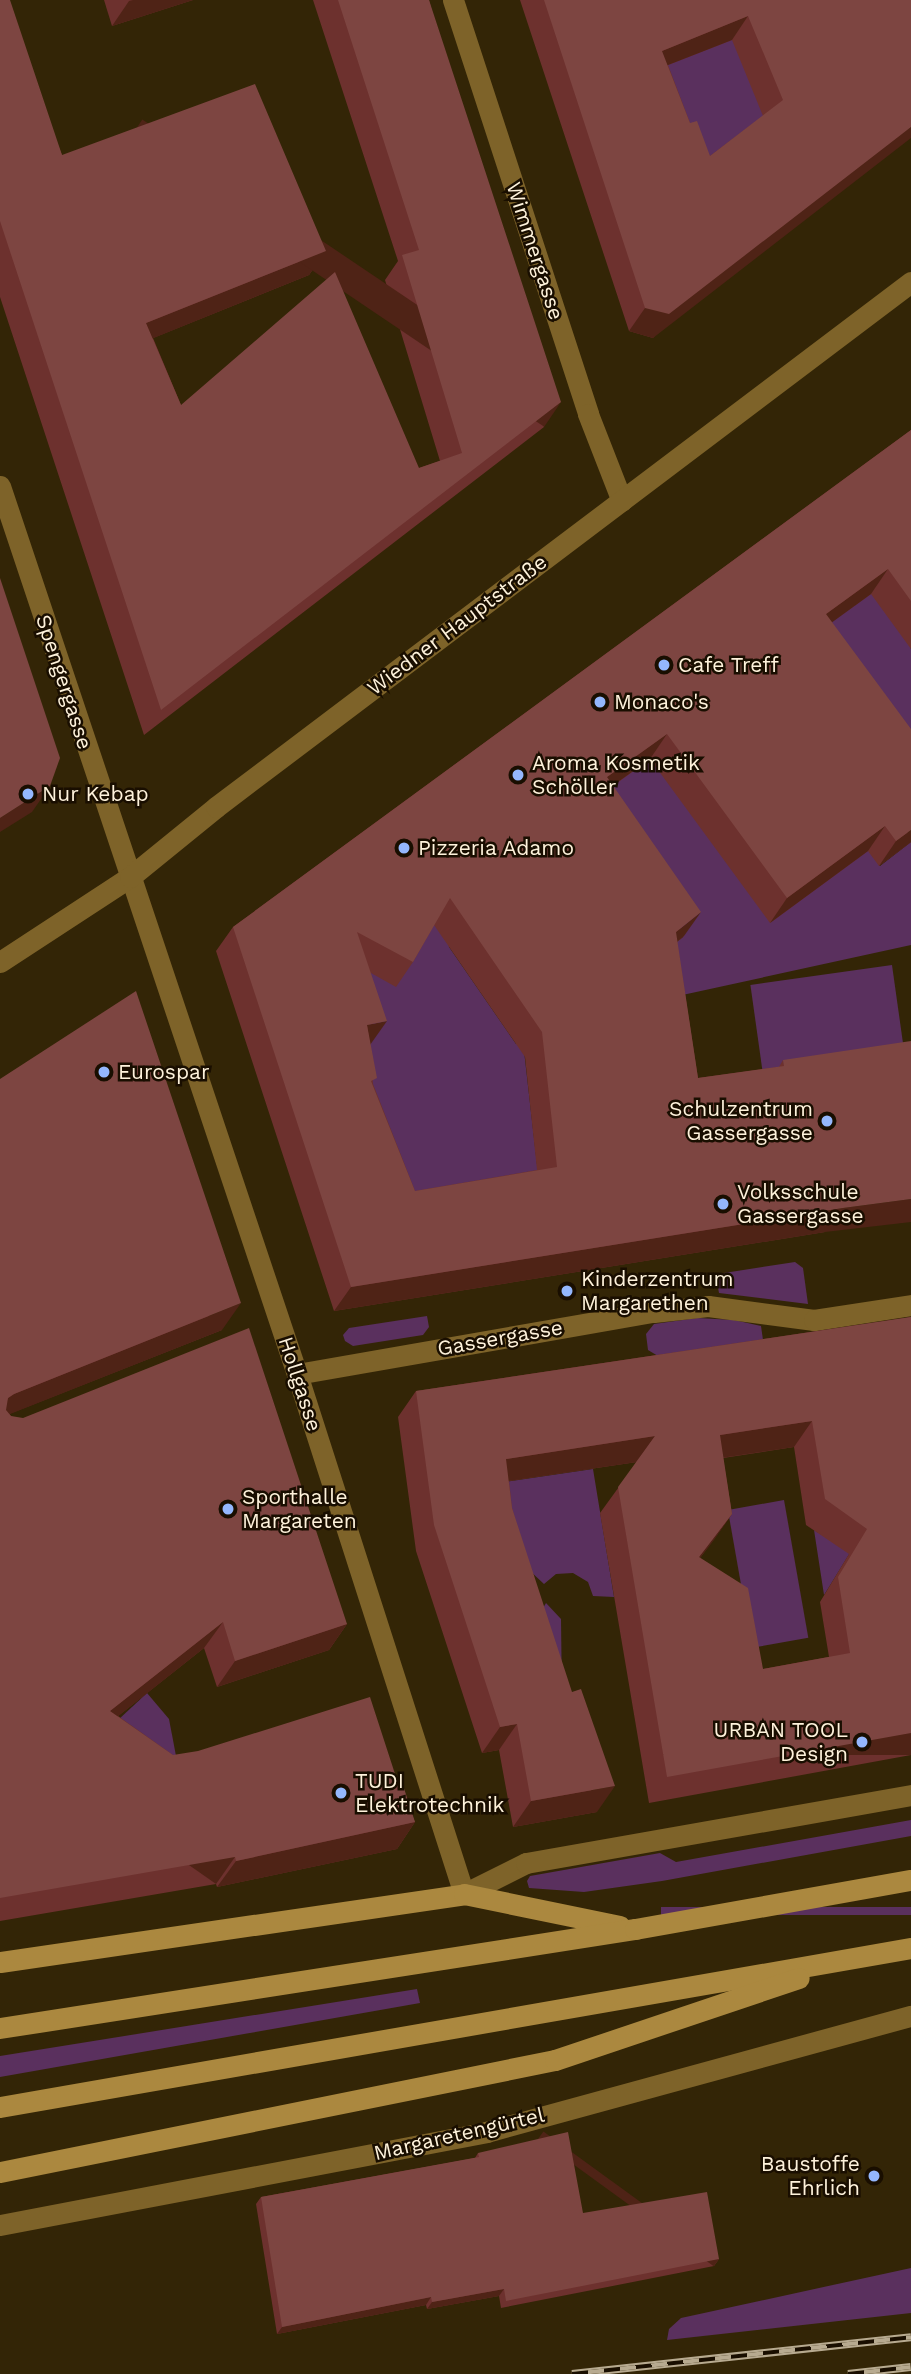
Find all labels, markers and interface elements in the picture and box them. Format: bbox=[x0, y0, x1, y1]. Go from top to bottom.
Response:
street label: Wimmergasse bbox=[501, 179, 569, 323]
street label: Wiedner Hauptstraße bbox=[362, 549, 552, 701]
street label: Spengergasse bbox=[30, 611, 98, 753]
place label: Cafe Treff bbox=[678, 652, 779, 678]
marker: Cafe Treff bbox=[656, 657, 672, 673]
place label: Monaco's bbox=[614, 689, 709, 715]
marker: Monaco's bbox=[592, 694, 608, 710]
place label: Aroma Kosmetik Schöller bbox=[532, 750, 700, 800]
marker: Aroma Kosmetik Schöller bbox=[510, 767, 526, 783]
place label: Nur Kebap bbox=[42, 781, 149, 807]
marker: Nur Kebap bbox=[20, 786, 36, 802]
place label: Pizzeria Adamo bbox=[418, 835, 575, 861]
marker: Pizzeria Adamo bbox=[396, 840, 412, 856]
place label: Eurospar bbox=[118, 1059, 210, 1085]
marker: Eurospar bbox=[96, 1064, 112, 1080]
place label: Schulzentrum Gassergasse bbox=[669, 1096, 813, 1146]
marker: Schulzentrum Gassergasse bbox=[819, 1113, 835, 1129]
place label: Volksschule Gassergasse bbox=[737, 1179, 864, 1229]
marker: Volksschule Gassergasse bbox=[715, 1196, 731, 1212]
place label: Kinderzentrum Margarethen bbox=[581, 1266, 734, 1316]
marker: Kinderzentrum Margarethen bbox=[559, 1283, 575, 1299]
street label: Gassergasse bbox=[435, 1315, 565, 1361]
street label: Hollgasse bbox=[273, 1334, 327, 1434]
place label: Sporthalle Margareten bbox=[242, 1484, 357, 1534]
marker: Sporthalle Margareten bbox=[220, 1501, 236, 1517]
place label: URBAN TOOL Design bbox=[713, 1717, 848, 1767]
marker: URBAN TOOL Design bbox=[854, 1734, 870, 1750]
place label: TUDI Elektrotechnik bbox=[355, 1768, 504, 1818]
marker: TUDI Elektrotechnik bbox=[333, 1785, 349, 1801]
street label: Margaretengürtel bbox=[371, 2102, 547, 2166]
place label: Baustoffe Ehrlich bbox=[761, 2151, 860, 2201]
marker: Baustoffe Ehrlich bbox=[866, 2168, 882, 2184]

